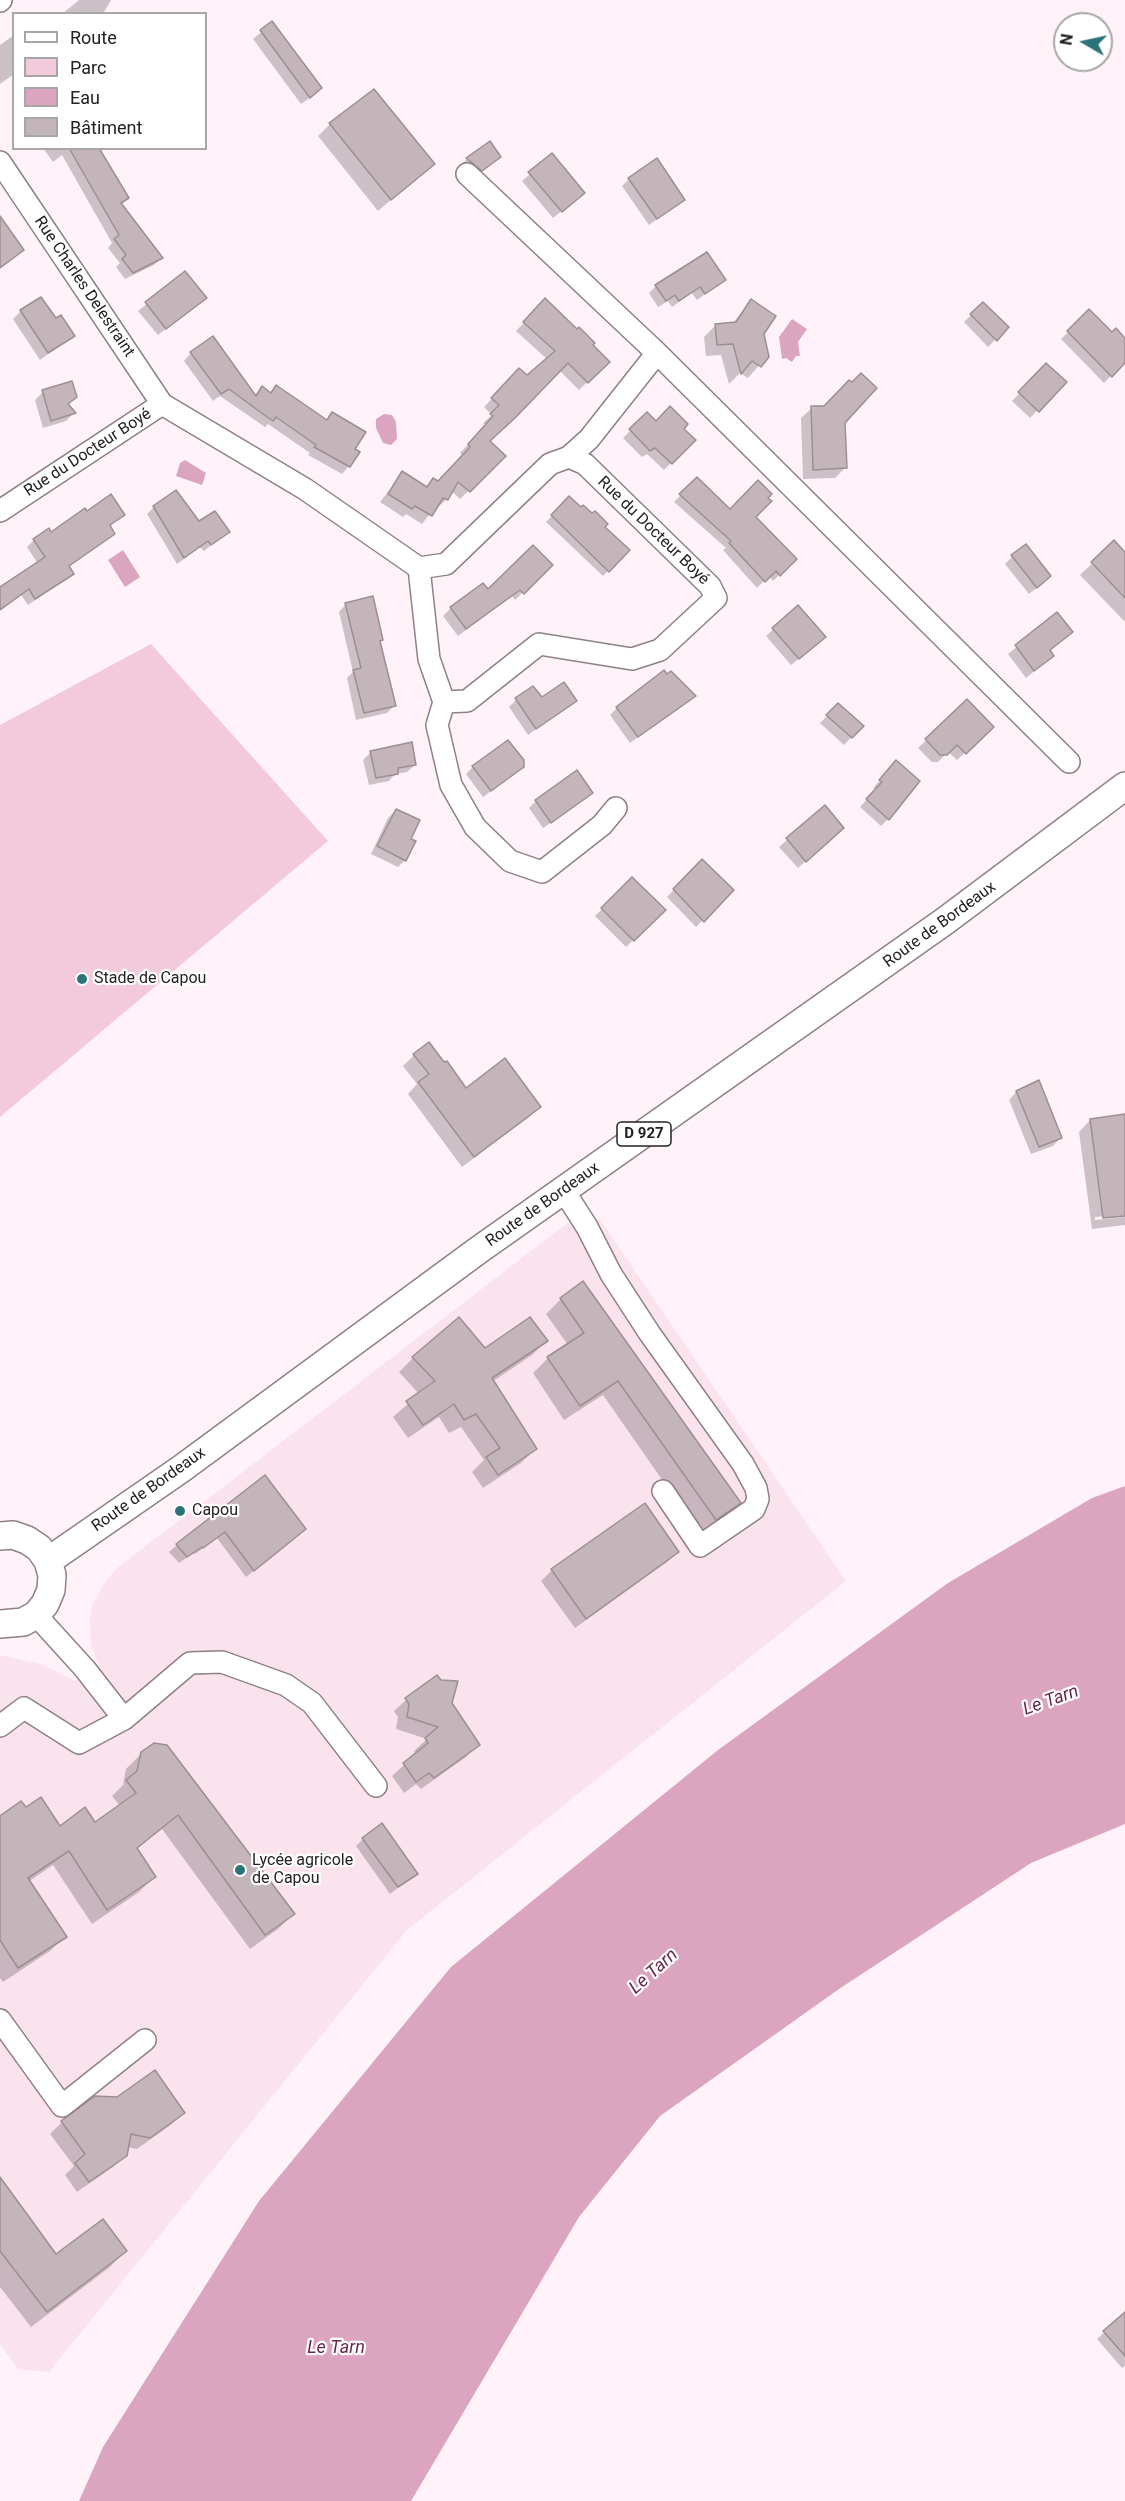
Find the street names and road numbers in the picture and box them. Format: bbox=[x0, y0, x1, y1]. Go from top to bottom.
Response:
street label: Rue Charles Delestraint bbox=[30, 213, 138, 361]
street label: Rue du Docteur Boyé bbox=[21, 405, 155, 501]
street label: Rue du Docteur Boyé bbox=[593, 473, 713, 589]
street label: Route de Bordeaux bbox=[880, 878, 1000, 972]
road number: D 927 bbox=[617, 1122, 671, 1146]
street label: Route de Bordeaux bbox=[482, 1159, 604, 1251]
street label: Route de Bordeaux bbox=[88, 1444, 210, 1536]

